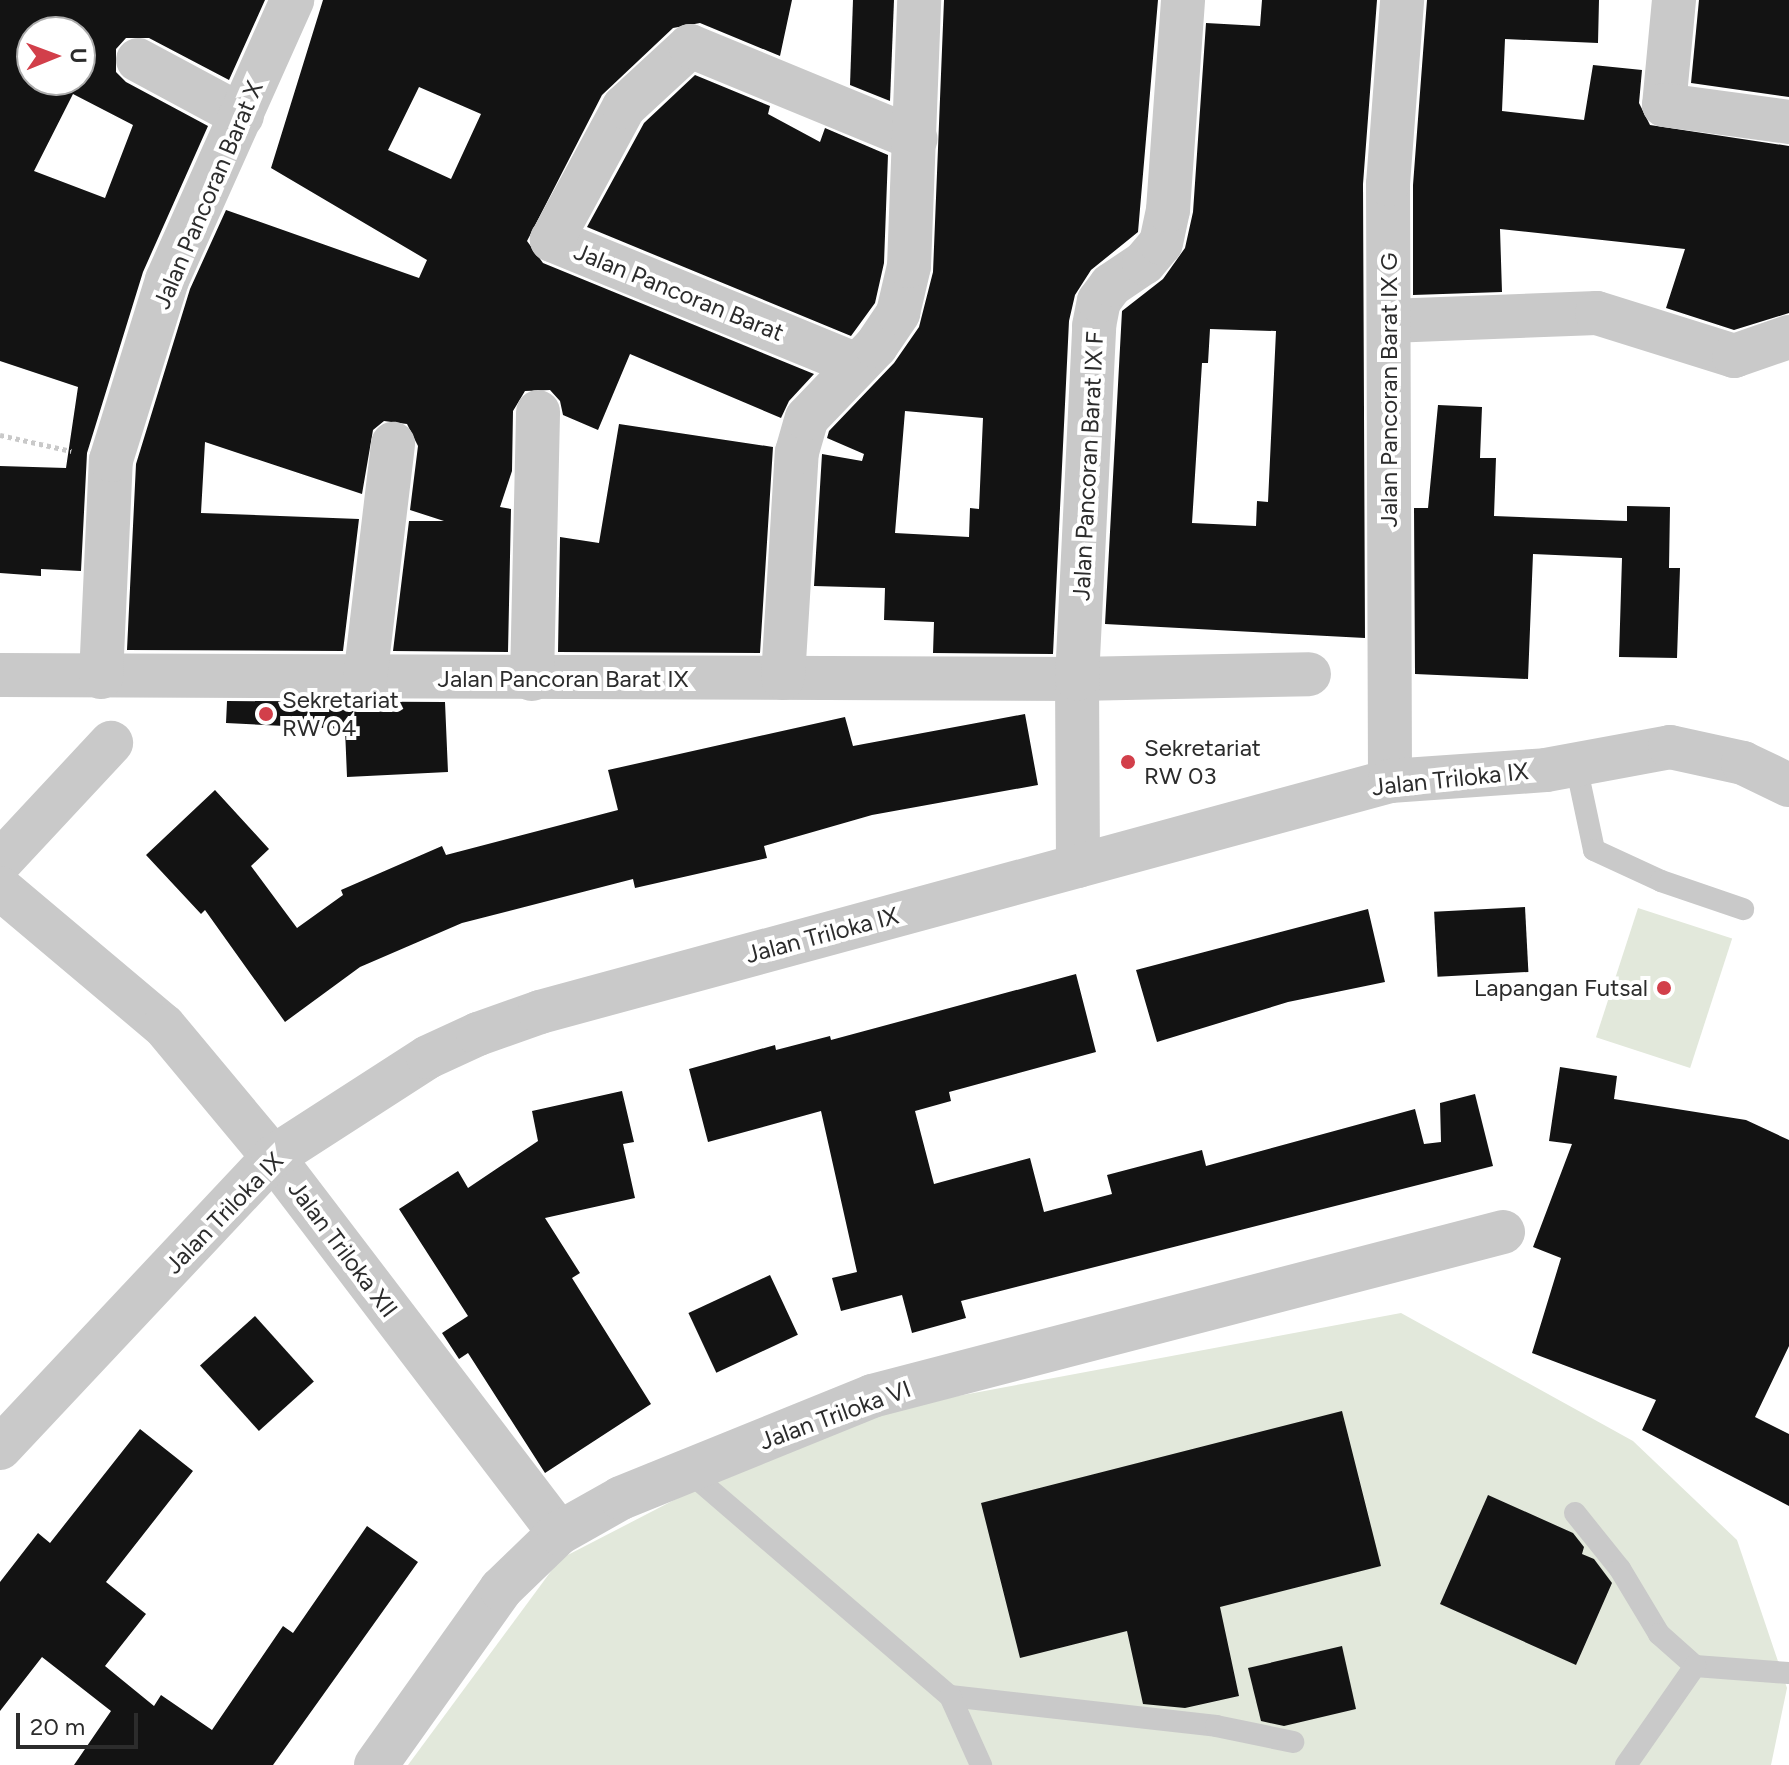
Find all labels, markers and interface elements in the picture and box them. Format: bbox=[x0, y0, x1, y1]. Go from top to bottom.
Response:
north arrow bbox=[16, 16, 96, 96]
text: U bbox=[65, 48, 92, 64]
street label: Jalan Pancoran Barat X bbox=[147, 77, 269, 313]
street label: Jalan Pancoran Barat bbox=[570, 237, 788, 347]
street label: Jalan Pancoran Barat IX G bbox=[1375, 253, 1403, 527]
street label: Jalan Pancoran Barat IX F bbox=[1067, 331, 1109, 601]
street label: Jalan Pancoran Barat IX bbox=[438, 665, 688, 693]
place label: Sekretariat RW 04 bbox=[282, 686, 399, 742]
marker: Sekretariat RW 04 bbox=[257, 705, 275, 723]
place label: Sekretariat RW 03 bbox=[1144, 734, 1261, 790]
marker: Sekretariat RW 03 bbox=[1119, 753, 1137, 771]
street label: Jalan Triloka IX bbox=[1370, 756, 1530, 802]
street label: Jalan Triloka IX bbox=[742, 901, 902, 969]
place label: Lapangan Futsal bbox=[1474, 974, 1648, 1002]
marker: Lapangan Futsal bbox=[1655, 979, 1673, 997]
street label: Jalan Triloka IX bbox=[159, 1146, 289, 1280]
street label: Jalan Triloka XII bbox=[282, 1175, 404, 1323]
street label: Jalan Triloka VI bbox=[755, 1374, 915, 1456]
scale bar bbox=[20, 1697, 142, 1747]
text: 20 m bbox=[30, 1712, 85, 1741]

